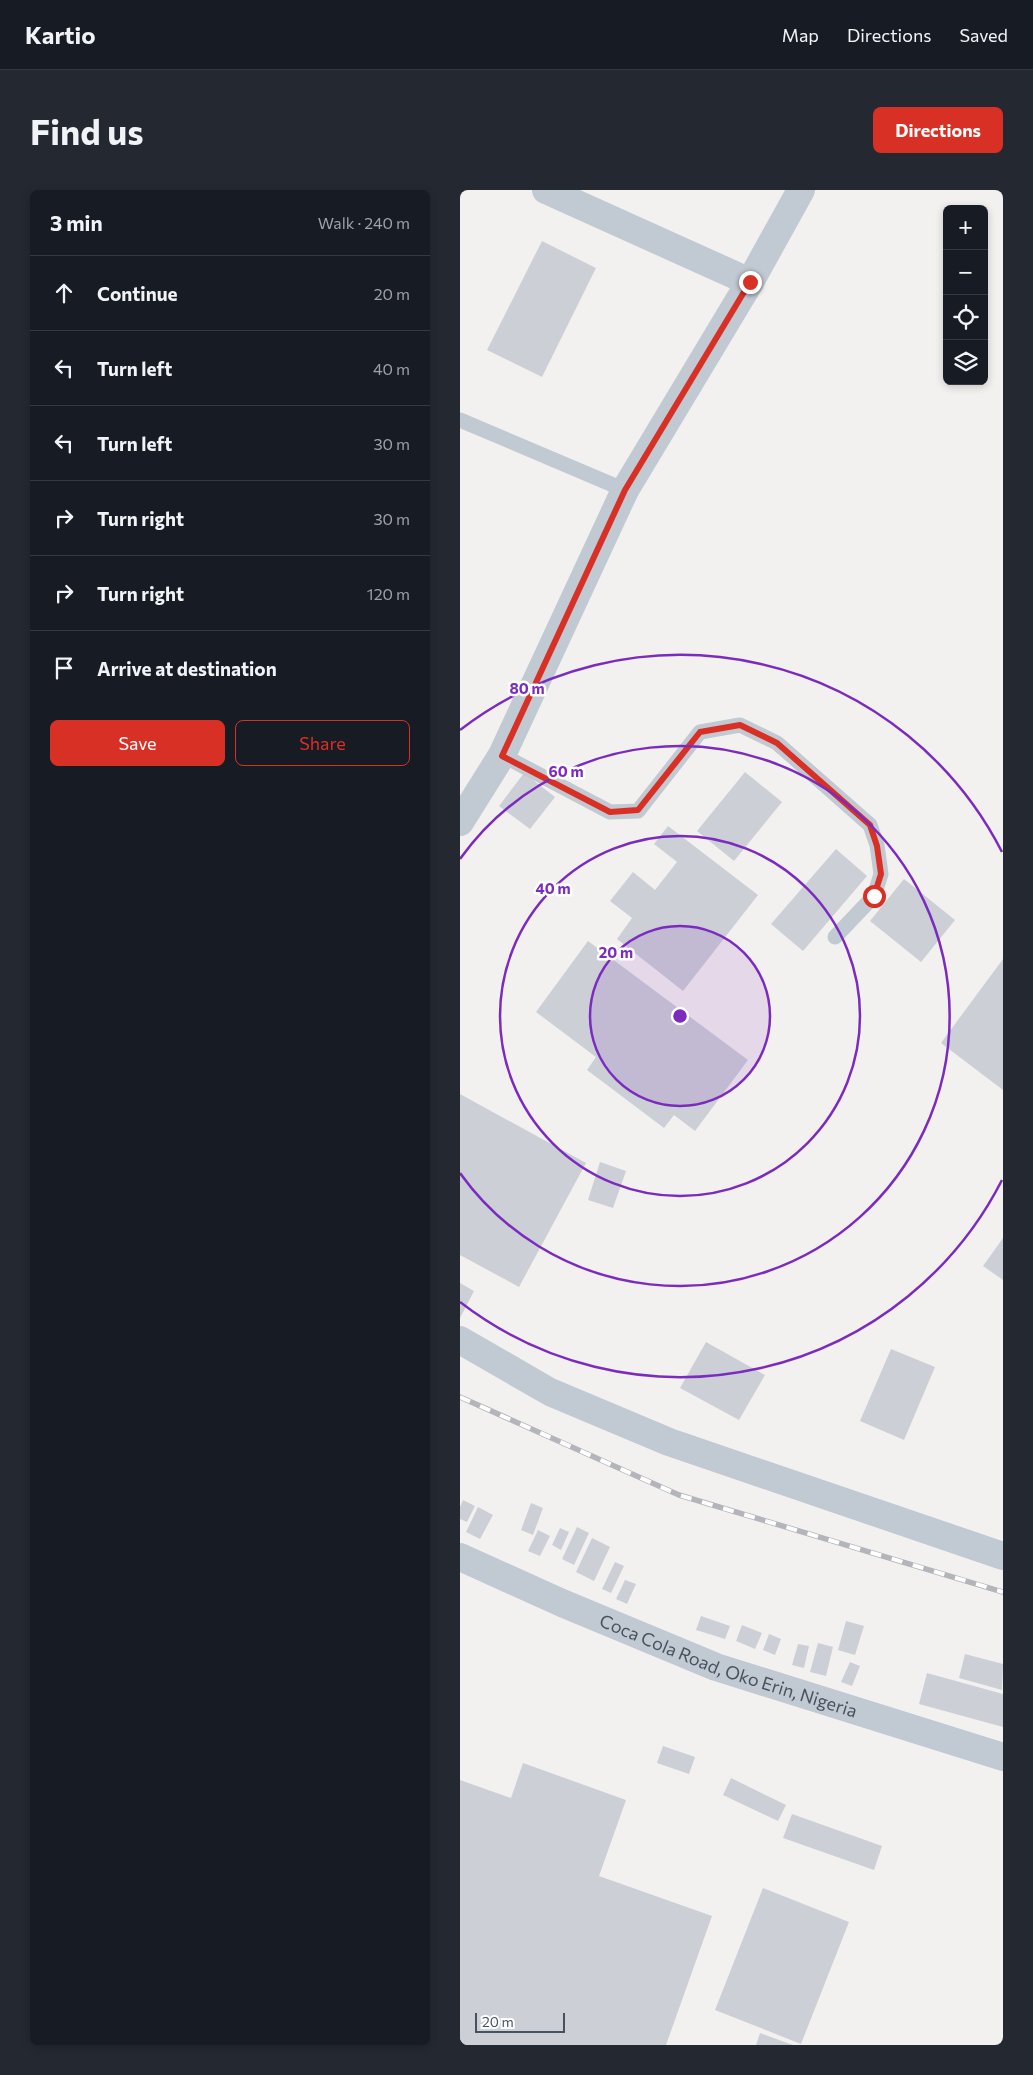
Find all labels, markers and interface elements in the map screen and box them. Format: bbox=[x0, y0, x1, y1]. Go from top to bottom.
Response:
text: Kartio bbox=[25, 20, 95, 49]
text: Map bbox=[782, 24, 819, 46]
text: Directions bbox=[847, 24, 931, 46]
text: Saved bbox=[959, 24, 1008, 46]
button: Directions bbox=[873, 107, 1003, 153]
text: Find us bbox=[30, 109, 144, 152]
map controls bbox=[943, 205, 988, 385]
button: + bbox=[943, 205, 988, 250]
text: 3 min bbox=[50, 210, 103, 235]
text: Walk · 240 m bbox=[318, 213, 410, 232]
button: − bbox=[943, 250, 988, 295]
route end bbox=[739, 271, 762, 294]
icon: ahead bbox=[50, 279, 78, 307]
text: Continue bbox=[97, 282, 177, 305]
text: 20 m bbox=[374, 284, 410, 303]
button: locate bbox=[943, 295, 988, 340]
button: layers bbox=[943, 340, 988, 385]
icon: left bbox=[50, 354, 78, 382]
text: Turn left bbox=[97, 357, 172, 380]
text: 40 m bbox=[373, 359, 410, 378]
icon: left bbox=[50, 429, 78, 457]
text: Turn left bbox=[97, 432, 172, 455]
text: 30 m bbox=[373, 434, 410, 453]
icon: right bbox=[50, 504, 78, 532]
text: Turn right bbox=[97, 507, 184, 530]
text: 30 m bbox=[373, 509, 410, 528]
icon: right bbox=[50, 579, 78, 607]
text: Turn right bbox=[97, 582, 184, 605]
text: 120 m bbox=[367, 584, 410, 603]
icon: arrive bbox=[50, 654, 78, 682]
text: Arrive at destination bbox=[97, 657, 277, 680]
text: 80 m bbox=[509, 679, 545, 697]
button: Save bbox=[50, 720, 225, 766]
button: Share bbox=[235, 720, 410, 766]
text: 60 m bbox=[548, 762, 584, 780]
text: 40 m bbox=[535, 879, 571, 897]
route start bbox=[863, 885, 886, 908]
text: 20 m bbox=[599, 943, 633, 961]
centre of rings bbox=[671, 1007, 689, 1025]
street label: Coca Cola Road, Oko Erin, Nigeria bbox=[596, 1609, 860, 1722]
scale bar bbox=[475, 2010, 565, 2033]
text: 20 m bbox=[482, 2013, 514, 2030]

